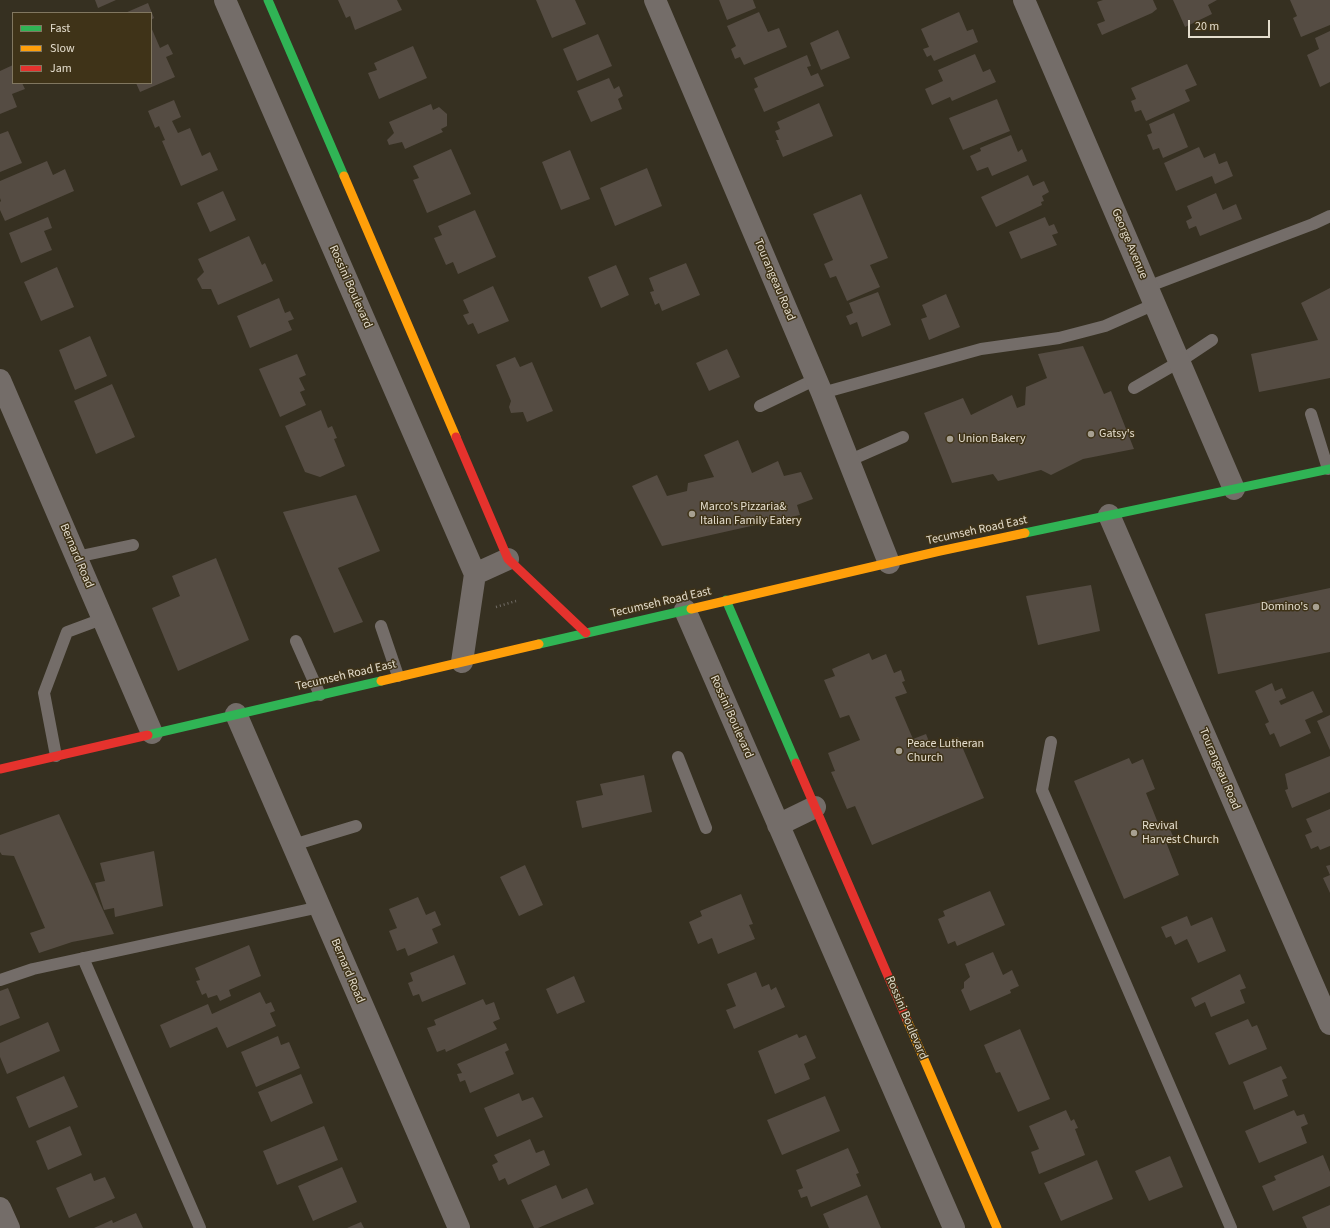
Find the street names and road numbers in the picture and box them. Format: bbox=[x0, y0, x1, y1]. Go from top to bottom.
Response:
street label: George Avenue bbox=[1108, 207, 1150, 281]
street label: Tourangeau Road bbox=[750, 237, 798, 323]
street label: Rossini Boulevard bbox=[325, 243, 375, 331]
street label: Tecumseh Road East bbox=[925, 513, 1029, 549]
street label: Bernard Road bbox=[56, 522, 96, 590]
street label: Tecumseh Road East bbox=[609, 584, 713, 622]
street label: Tecumseh Road East bbox=[294, 657, 398, 695]
street label: Rossini Boulevard bbox=[706, 673, 756, 761]
street label: Tourangeau Road bbox=[1195, 726, 1243, 812]
street label: Bernard Road bbox=[327, 937, 367, 1005]
street label: Rossini Boulevard bbox=[882, 974, 930, 1062]

